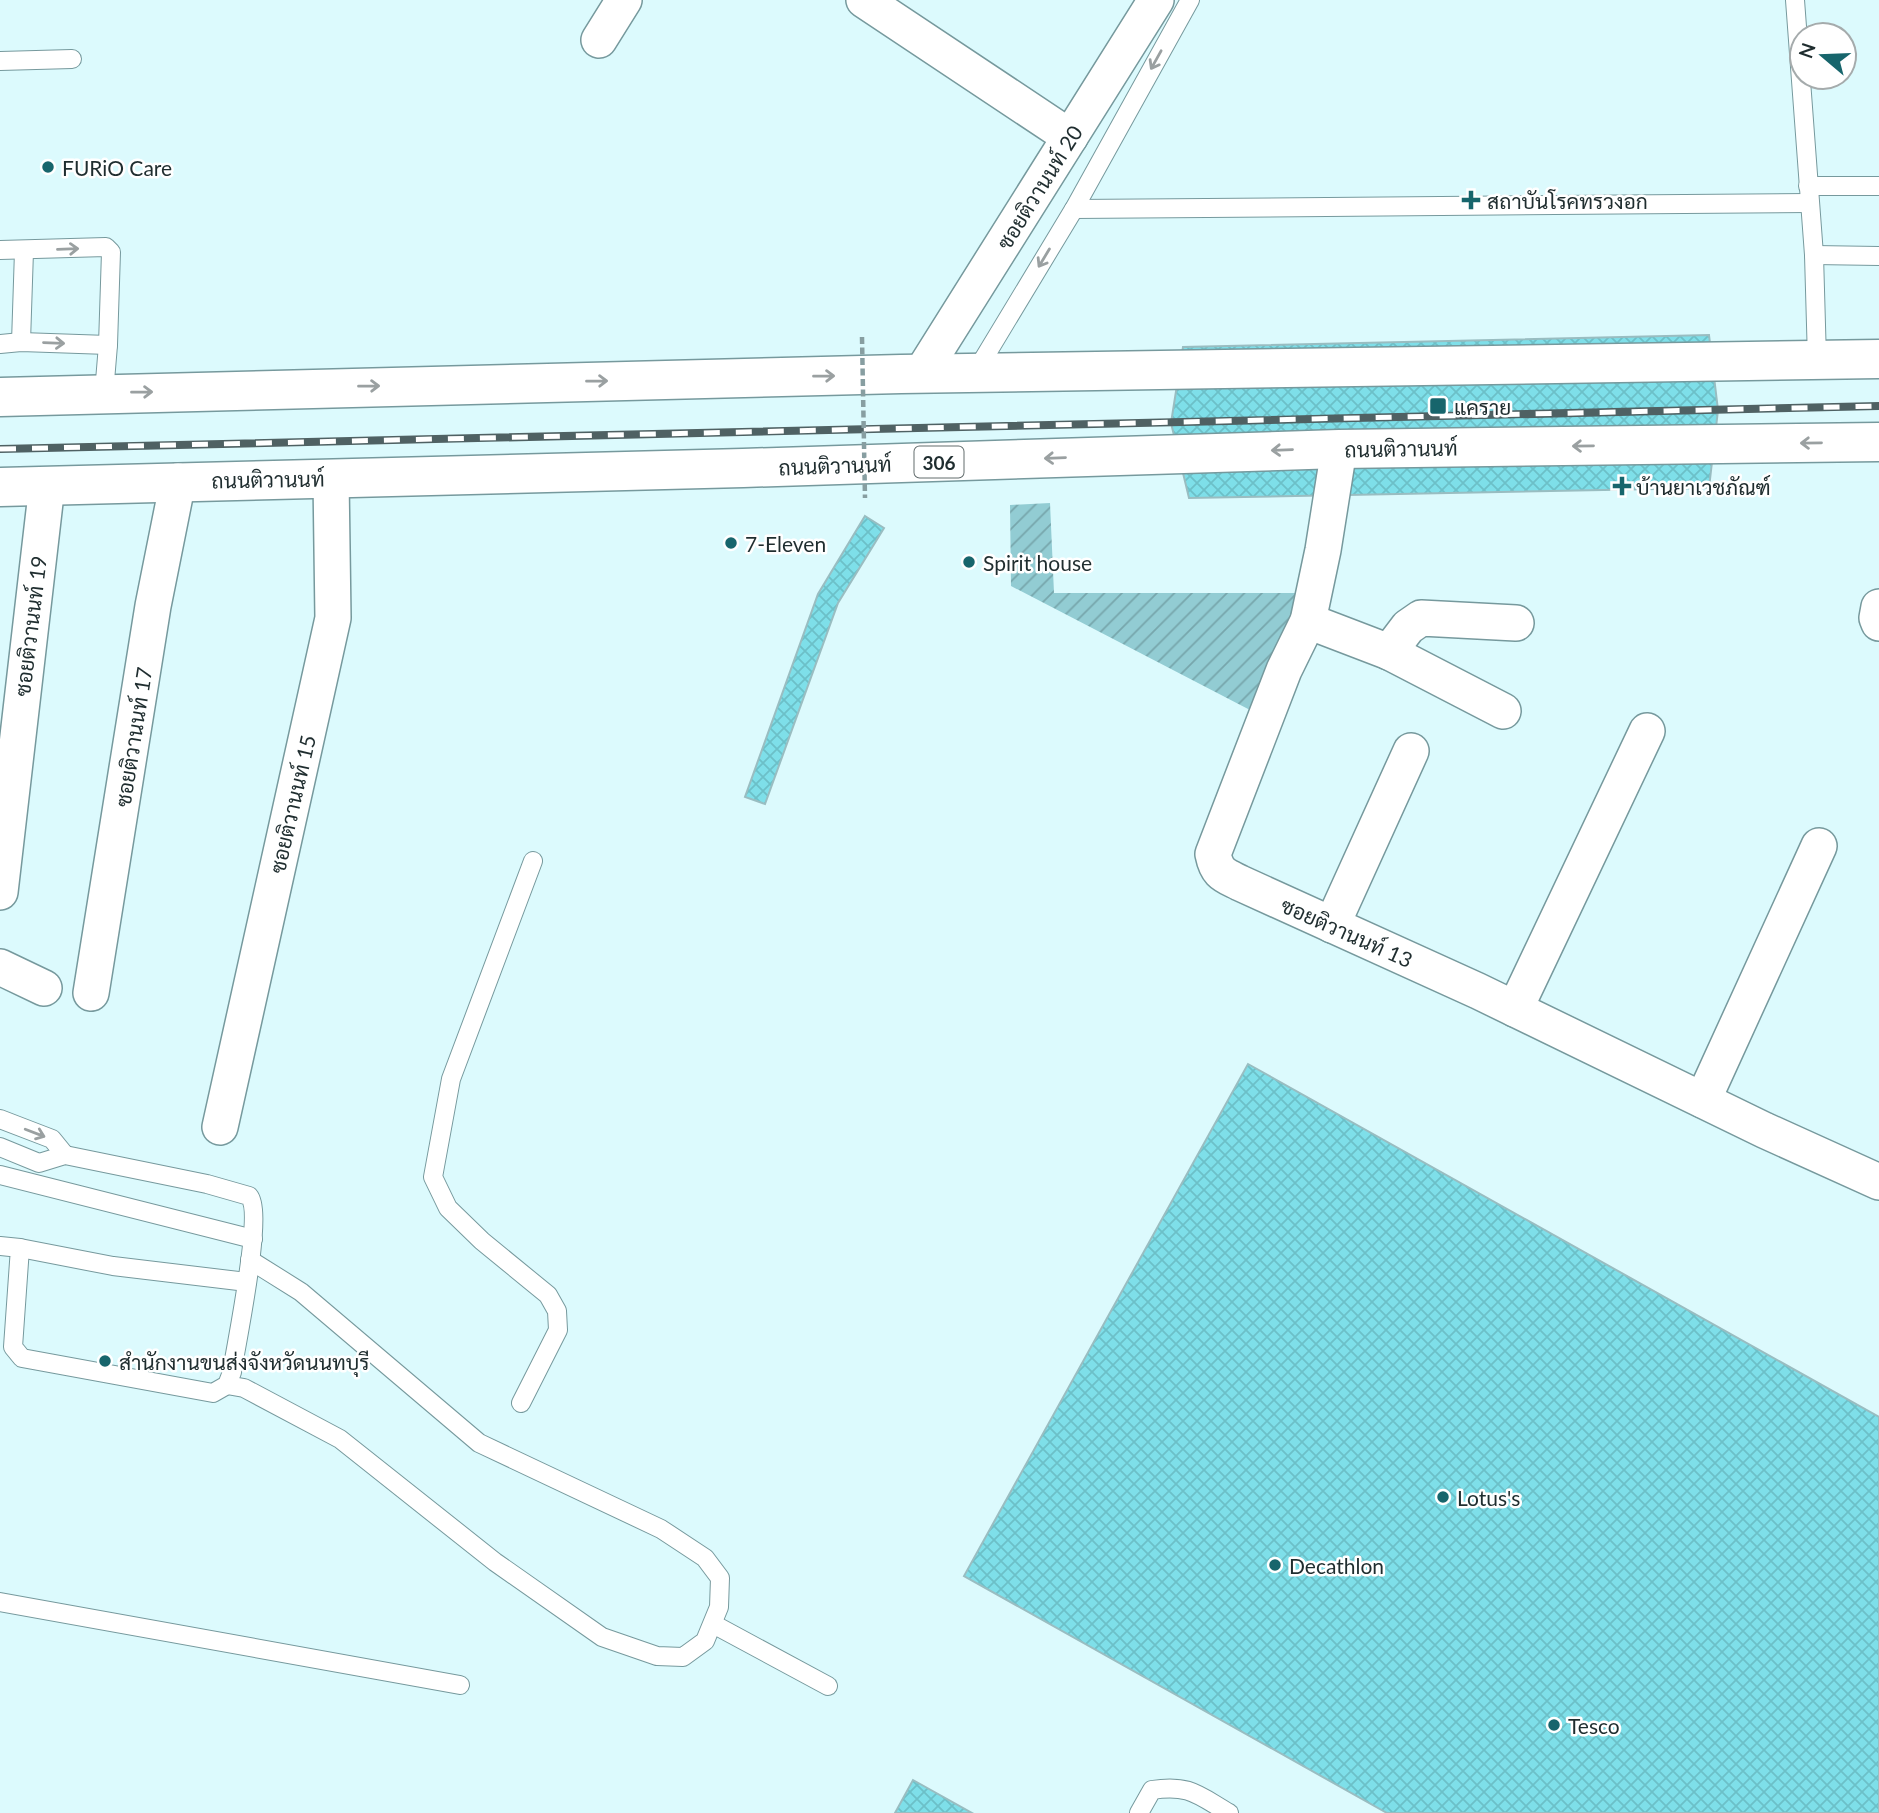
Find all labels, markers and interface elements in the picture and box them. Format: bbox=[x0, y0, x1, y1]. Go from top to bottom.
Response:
north arrow bbox=[1788, 21, 1858, 91]
text: N bbox=[1793, 40, 1820, 61]
one-way arrow bbox=[1149, 49, 1163, 69]
street label: ซอยติวานนท์ 20 bbox=[991, 120, 1087, 254]
place label: FURiO Care bbox=[62, 155, 172, 180]
marker: FURiO Care bbox=[40, 159, 56, 175]
place label: สถาบันโรคทรวงอก bbox=[1487, 188, 1648, 213]
marker: สถาบันโรคทรวงอก bbox=[1461, 190, 1481, 210]
one-way arrow bbox=[56, 242, 79, 255]
one-way arrow bbox=[1037, 247, 1051, 267]
one-way arrow bbox=[42, 337, 65, 350]
one-way arrow bbox=[812, 369, 835, 382]
one-way arrow bbox=[585, 374, 608, 388]
one-way arrow bbox=[357, 380, 380, 393]
one-way arrow bbox=[130, 385, 153, 399]
place label: แคราย bbox=[1454, 394, 1511, 419]
marker: แคราย bbox=[1428, 396, 1448, 416]
street label: ถนนติวานนท์ bbox=[1344, 435, 1458, 461]
one-way arrow bbox=[1800, 436, 1823, 450]
one-way arrow bbox=[1572, 439, 1595, 453]
one-way arrow bbox=[1271, 444, 1294, 457]
road number: 306 bbox=[914, 446, 964, 477]
street label: ถนนติวานนท์ bbox=[778, 451, 892, 479]
one-way arrow bbox=[1044, 452, 1067, 465]
street label: ถนนติวานนท์ bbox=[211, 466, 325, 492]
place label: บ้านยาเวชภัณฑ์ bbox=[1636, 474, 1771, 499]
marker: บ้านยาเวชภัณฑ์ bbox=[1614, 478, 1630, 494]
place label: 7-Eleven bbox=[745, 531, 826, 556]
marker: 7-Eleven bbox=[723, 535, 739, 551]
place label: Spirit house bbox=[983, 550, 1092, 575]
street label: ซอยติวานนท์ 19 bbox=[9, 554, 51, 698]
marker: Spirit house bbox=[961, 554, 977, 570]
street label: ซอยติวานนท์ 17 bbox=[110, 665, 156, 809]
street label: ซอยติวานนท์ 15 bbox=[264, 732, 320, 876]
street label: ซอยติวานนท์ 13 bbox=[1277, 892, 1417, 972]
one-way arrow bbox=[24, 1127, 46, 1140]
place label: สำนักงานขนส่งจังหวัดนนทบุรี bbox=[119, 1349, 370, 1377]
marker: สำนักงานขนส่งจังหวัดนนทบุรี bbox=[97, 1353, 113, 1369]
place label: Lotus's bbox=[1457, 1485, 1520, 1510]
marker: Lotus's bbox=[1435, 1489, 1451, 1505]
place label: Decathlon bbox=[1289, 1553, 1384, 1578]
marker: Decathlon bbox=[1267, 1557, 1283, 1573]
place label: Tesco bbox=[1568, 1713, 1620, 1738]
marker: Tesco bbox=[1546, 1717, 1562, 1733]

